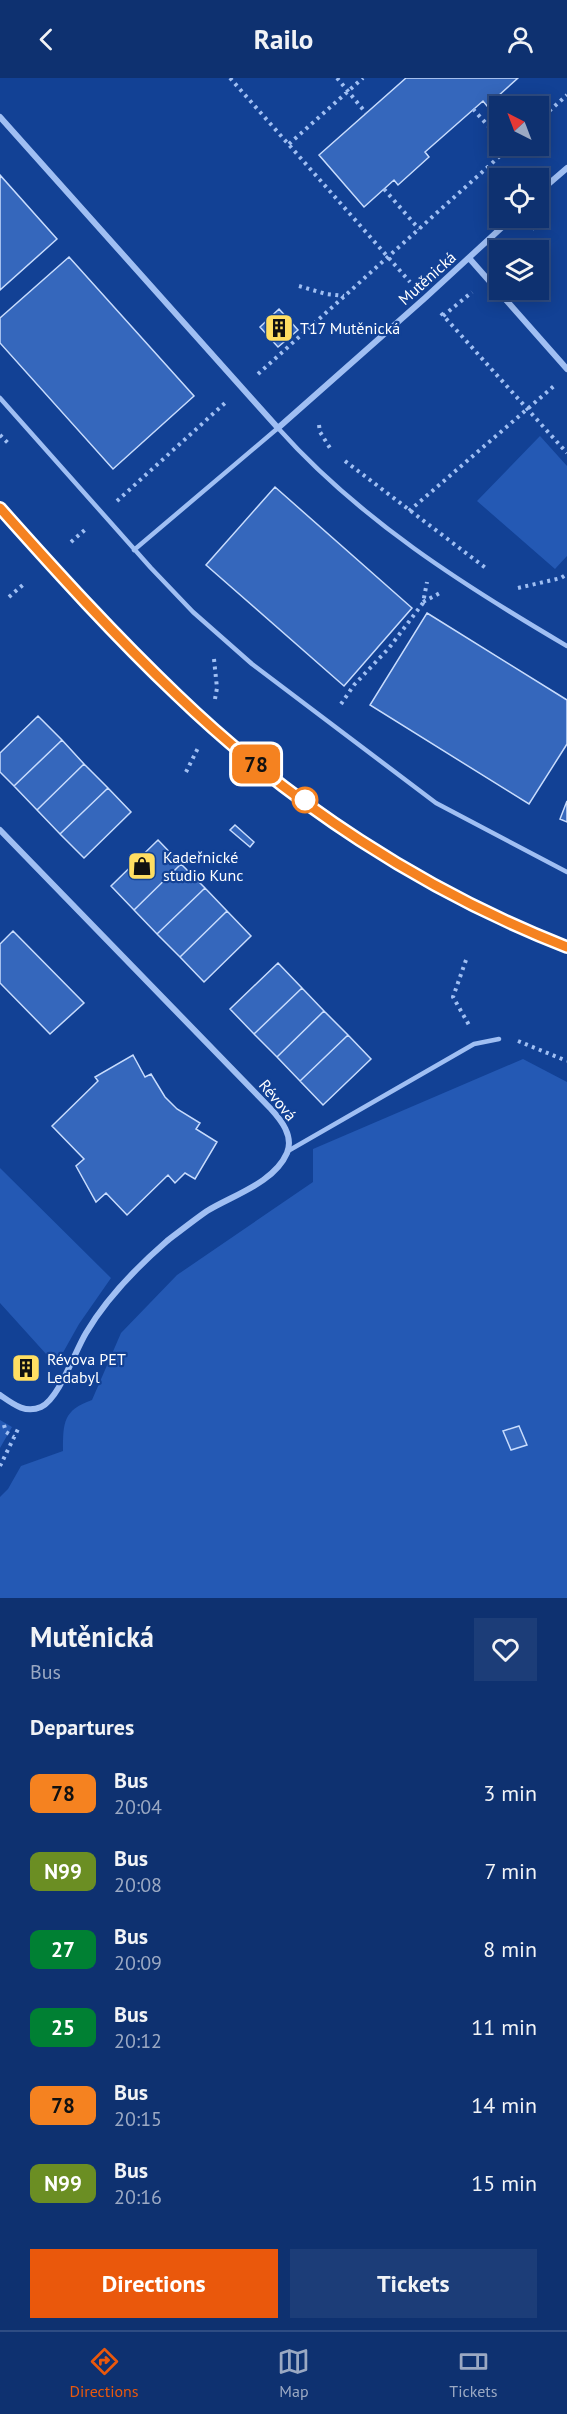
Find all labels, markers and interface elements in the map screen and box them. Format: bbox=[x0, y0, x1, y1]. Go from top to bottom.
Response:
text: Railo bbox=[254, 22, 313, 56]
icon: back bbox=[30, 23, 63, 56]
icon: person bbox=[504, 23, 537, 56]
north arrow bbox=[489, 96, 549, 156]
map controls bbox=[489, 96, 549, 300]
button: locate bbox=[489, 168, 549, 228]
button: layers bbox=[489, 240, 549, 300]
street label: Mutěnická bbox=[394, 247, 460, 309]
building icon: T17 Mutěnická bbox=[263, 312, 295, 344]
place label: T17 Mutěnická bbox=[300, 318, 400, 338]
line badge: 78 bbox=[229, 744, 283, 784]
text: 78 bbox=[244, 751, 268, 778]
unlabelled marker bbox=[292, 787, 318, 813]
place label: Kadeřnické studio Kunc bbox=[163, 847, 243, 885]
shop icon: Kadeřnické studio Kunc bbox=[126, 850, 158, 882]
street label: Révová bbox=[255, 1075, 301, 1125]
place label: Révova PET Ledabyl bbox=[47, 1349, 126, 1387]
building icon: Révova PET Ledabyl bbox=[10, 1352, 42, 1384]
text: Mutěnická bbox=[30, 1618, 154, 1655]
button: heart bbox=[474, 1618, 537, 1681]
text: Bus bbox=[30, 1659, 61, 1685]
text: Departures bbox=[30, 1713, 134, 1741]
text: Bus bbox=[114, 1766, 148, 1794]
text: 3 min bbox=[483, 1779, 537, 1807]
text: 78 bbox=[51, 1780, 75, 1807]
text: 20:04 bbox=[114, 1794, 162, 1820]
text: Bus bbox=[114, 1844, 148, 1872]
text: 7 min bbox=[485, 1857, 537, 1885]
text: N99 bbox=[44, 1858, 82, 1885]
text: 20:08 bbox=[114, 1872, 162, 1898]
text: Bus bbox=[114, 1922, 148, 1950]
text: 8 min bbox=[483, 1935, 537, 1963]
text: 27 bbox=[51, 1936, 75, 1963]
text: 20:09 bbox=[114, 1950, 162, 1976]
text: Bus bbox=[114, 2000, 148, 2028]
text: 11 min bbox=[471, 2013, 537, 2041]
text: 25 bbox=[51, 2014, 75, 2041]
text: 20:12 bbox=[114, 2028, 162, 2054]
text: Bus bbox=[114, 2078, 148, 2106]
text: 14 min bbox=[471, 2091, 537, 2119]
text: 78 bbox=[51, 2092, 75, 2119]
text: 20:15 bbox=[114, 2106, 162, 2132]
text: Bus bbox=[114, 2156, 148, 2184]
text: 15 min bbox=[471, 2169, 537, 2197]
text: N99 bbox=[44, 2170, 82, 2197]
text: 20:16 bbox=[114, 2184, 162, 2210]
button: Directions bbox=[30, 2249, 278, 2318]
button: Tickets bbox=[290, 2249, 537, 2318]
tab: Directions bbox=[69, 2345, 139, 2401]
tab: Map bbox=[277, 2345, 310, 2401]
tab: Tickets bbox=[449, 2345, 498, 2401]

